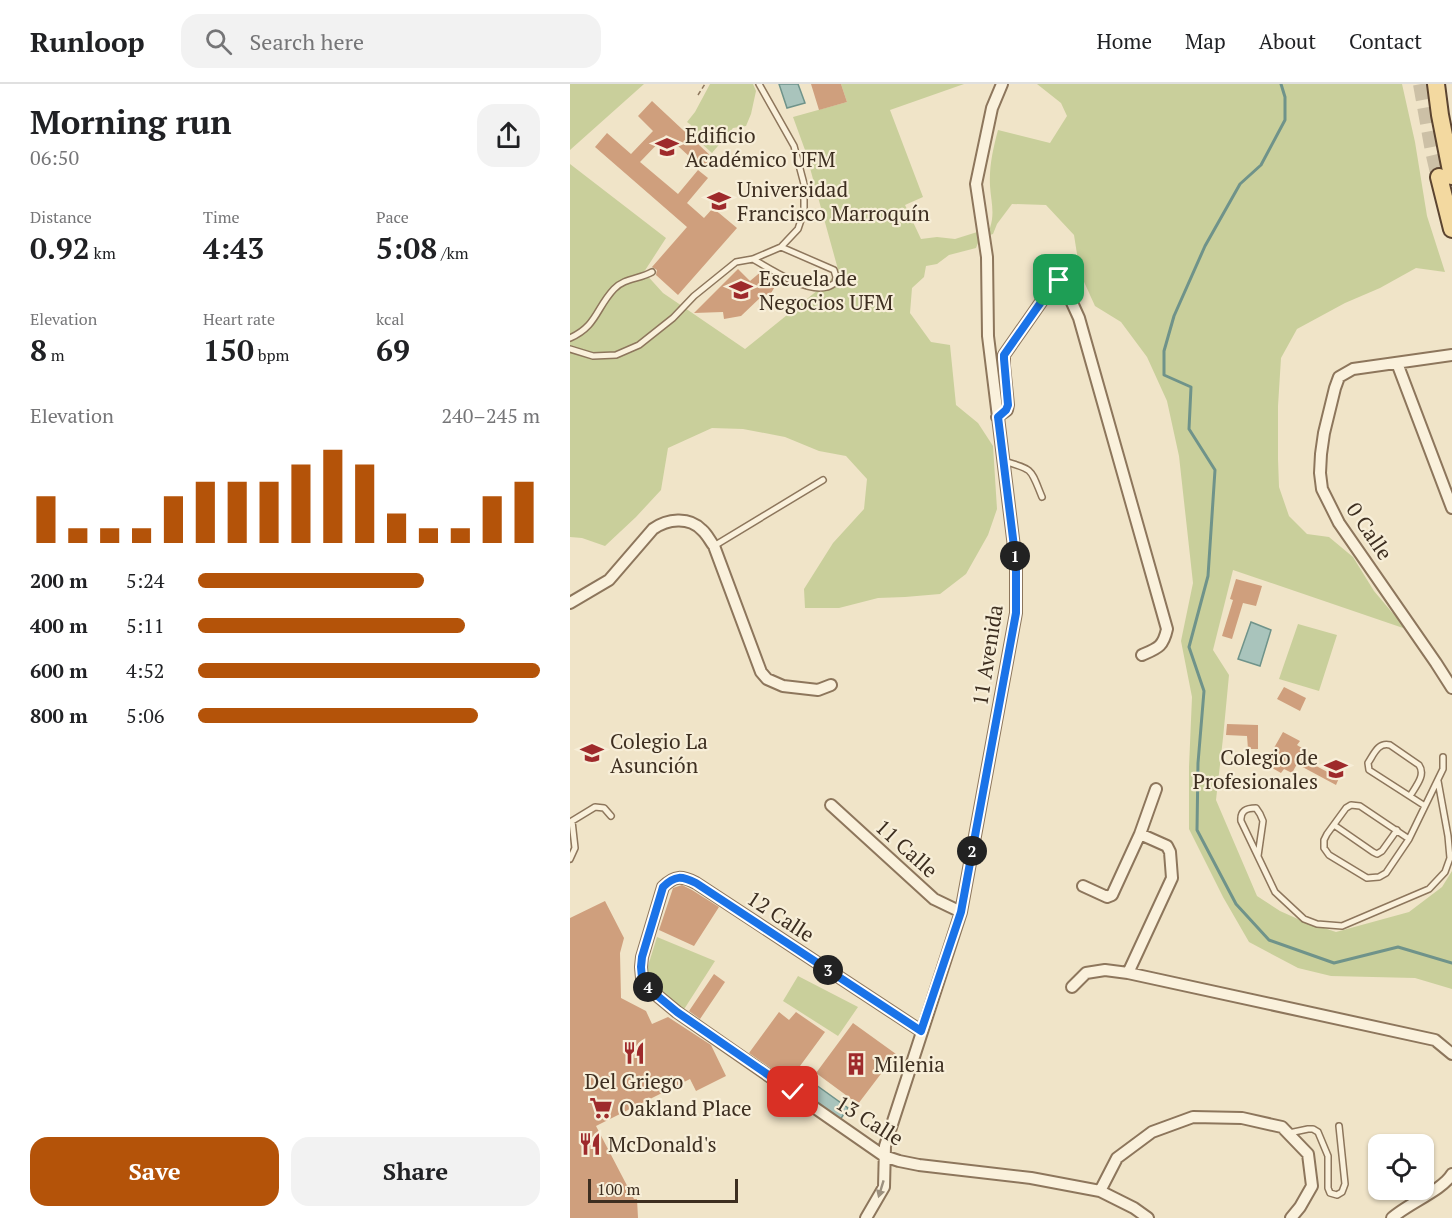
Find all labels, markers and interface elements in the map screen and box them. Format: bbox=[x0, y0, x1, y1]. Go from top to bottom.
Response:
search box bbox=[181, 14, 601, 68]
text: Runloop bbox=[30, 23, 145, 60]
icon: search bbox=[202, 25, 235, 58]
text: Search here bbox=[250, 27, 364, 56]
text: Home bbox=[1096, 27, 1152, 55]
text: Map bbox=[1185, 27, 1226, 55]
text: About bbox=[1259, 27, 1316, 55]
text: Contact bbox=[1349, 27, 1422, 55]
text: Morning run bbox=[30, 100, 232, 143]
button: share bbox=[477, 104, 540, 167]
place label: Edificio Académico UFM bbox=[685, 121, 836, 173]
school or university icon: Edificio Académico UFM bbox=[654, 134, 680, 160]
text: 06:50 bbox=[30, 144, 79, 171]
place label: Universidad Francisco Marroquín bbox=[737, 175, 930, 227]
school or university icon: Universidad Francisco Marroquín bbox=[706, 188, 732, 214]
text: Distance bbox=[30, 206, 92, 228]
text: Time bbox=[203, 206, 240, 228]
text: Pace bbox=[376, 206, 409, 228]
text: 0.92 bbox=[30, 228, 90, 268]
text: 4:43 bbox=[203, 228, 264, 268]
text: 5:08 bbox=[376, 228, 437, 268]
text: km bbox=[90, 242, 116, 264]
text: /km bbox=[437, 242, 469, 264]
pin bbox=[1033, 254, 1084, 305]
icon: arrive bbox=[1042, 263, 1075, 296]
place label: Escuela de Negocios UFM bbox=[759, 264, 893, 316]
school or university icon: Escuela de Negocios UFM bbox=[728, 277, 754, 303]
text: Elevation bbox=[30, 308, 97, 330]
text: Heart rate bbox=[203, 308, 275, 330]
text: kcal bbox=[376, 308, 404, 330]
text: 8 bbox=[30, 330, 47, 370]
text: 150 bbox=[203, 330, 254, 370]
text: 69 bbox=[376, 330, 410, 370]
text: m bbox=[47, 344, 65, 366]
text: bpm bbox=[254, 344, 289, 366]
text: Elevation bbox=[30, 402, 114, 429]
text: 240–245 m bbox=[441, 402, 540, 429]
street label: 0 Calle bbox=[1341, 497, 1399, 565]
pin: 1 bbox=[1000, 541, 1030, 571]
text: 1 bbox=[1010, 545, 1020, 567]
text: 200 m bbox=[30, 567, 88, 594]
text: 5:24 bbox=[126, 567, 165, 594]
street label: 11 Avenida bbox=[965, 602, 1009, 707]
text: 400 m bbox=[30, 612, 88, 639]
text: 5:11 bbox=[126, 612, 165, 639]
text: 600 m bbox=[30, 657, 88, 684]
text: 4:52 bbox=[126, 657, 165, 684]
text: 800 m bbox=[30, 702, 88, 729]
text: 5:06 bbox=[126, 702, 165, 729]
place label: Colegio La Asunción bbox=[610, 727, 708, 779]
school or university icon: Colegio La Asunción bbox=[579, 740, 605, 766]
place label: Colegio de Profesionales bbox=[1192, 743, 1318, 795]
school or university icon: Colegio de Profesionales bbox=[1323, 756, 1349, 782]
street label: 11 Calle bbox=[870, 813, 944, 883]
pin: 2 bbox=[957, 836, 987, 866]
text: 2 bbox=[967, 840, 977, 862]
street label: 12 Calle bbox=[742, 884, 820, 948]
pin: 3 bbox=[813, 955, 843, 985]
text: 3 bbox=[823, 959, 833, 981]
pin: 4 bbox=[633, 972, 663, 1002]
text: 4 bbox=[643, 976, 653, 998]
restaurant icon: Del Griego bbox=[621, 1040, 647, 1066]
place label: Milenia bbox=[874, 1050, 945, 1078]
building icon: Milenia bbox=[843, 1051, 869, 1077]
pin bbox=[767, 1066, 818, 1117]
place label: Del Griego bbox=[585, 1067, 683, 1095]
icon: check bbox=[776, 1075, 809, 1108]
street label: 13 Calle bbox=[831, 1088, 909, 1152]
place label: Oakland Place bbox=[619, 1094, 752, 1122]
supermarket icon: Oakland Place bbox=[588, 1095, 614, 1121]
place label: McDonald's bbox=[608, 1130, 717, 1158]
restaurant icon: McDonald's bbox=[577, 1131, 603, 1157]
map controls bbox=[1368, 1134, 1434, 1200]
button: locate bbox=[1368, 1134, 1434, 1200]
button: Save bbox=[30, 1137, 279, 1206]
button: Share bbox=[291, 1137, 540, 1206]
scale bar bbox=[588, 1176, 738, 1204]
text: 100 m bbox=[597, 1178, 640, 1200]
one-way arrow bbox=[876, 1180, 885, 1198]

